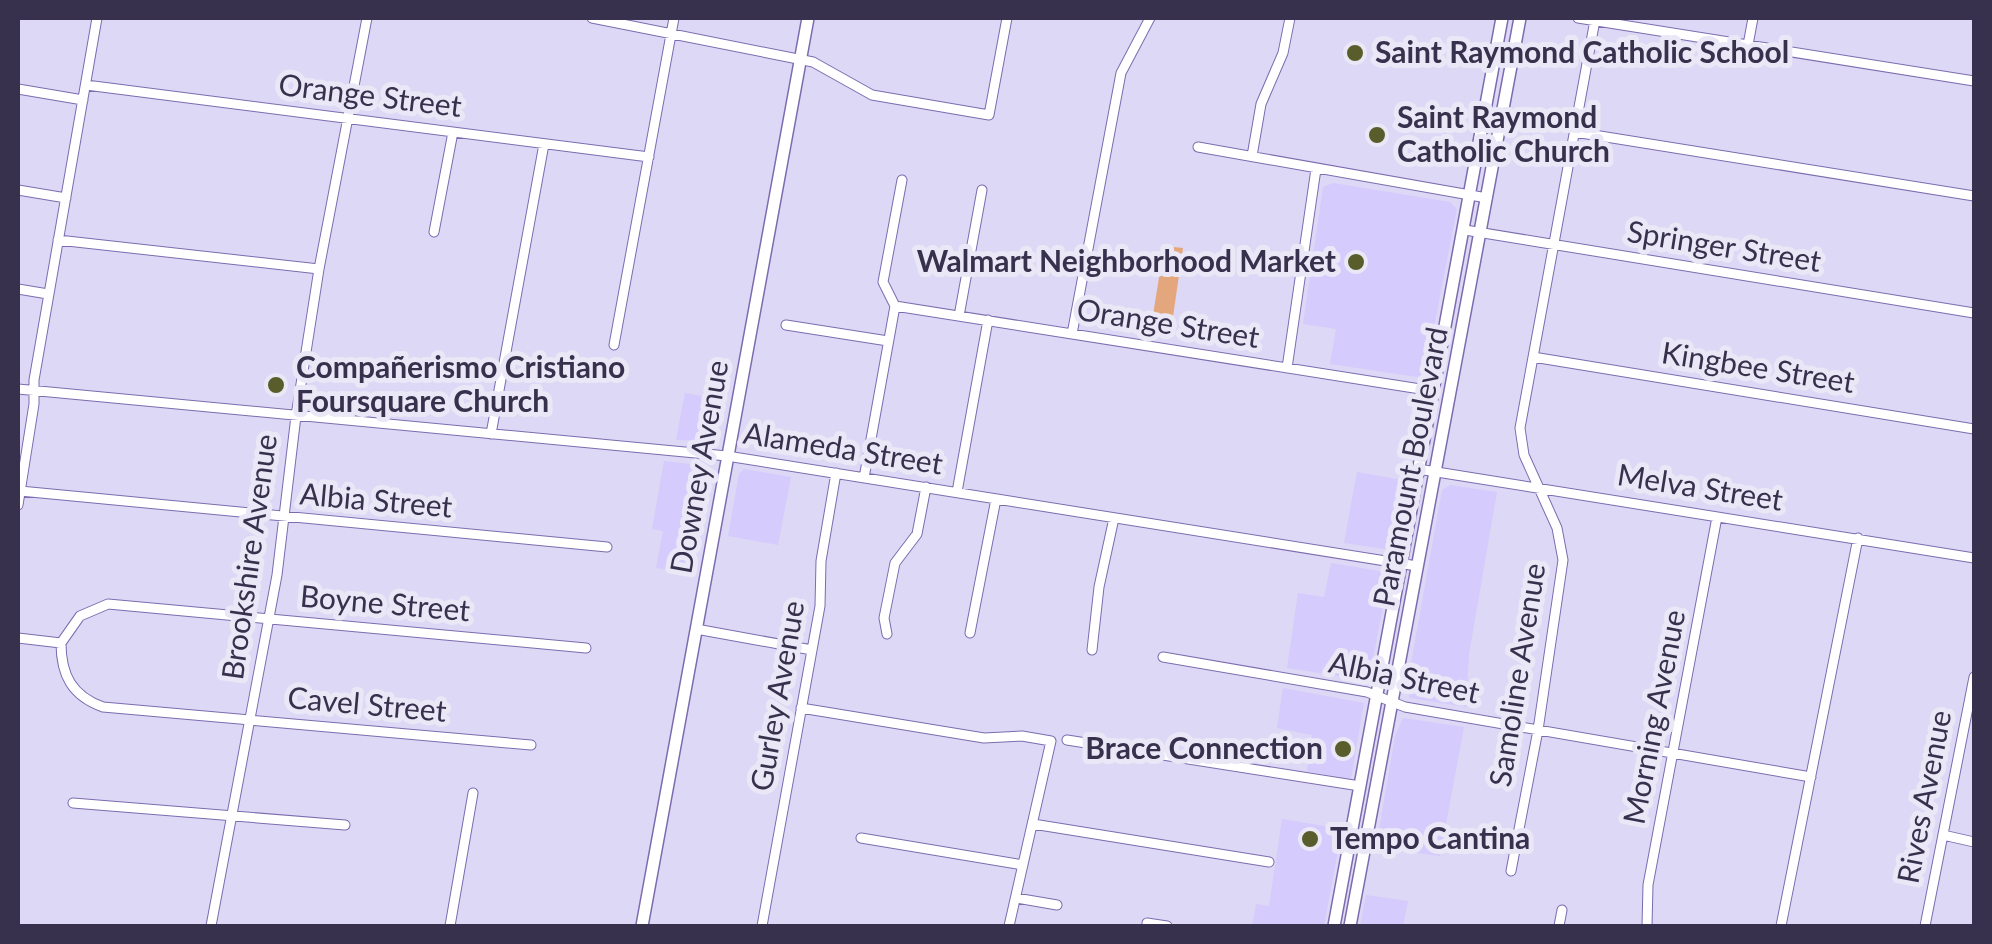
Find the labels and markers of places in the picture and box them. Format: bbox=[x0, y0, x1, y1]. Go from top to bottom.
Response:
place label: Saint Raymond Catholic School bbox=[1375, 33, 1789, 69]
marker: Saint Raymond Catholic School bbox=[1344, 42, 1366, 64]
place label: Saint Raymond Catholic Church bbox=[1397, 98, 1610, 168]
marker: Saint Raymond Catholic Church bbox=[1366, 124, 1388, 146]
place label: Walmart Neighborhood Market bbox=[917, 242, 1336, 278]
marker: Walmart Neighborhood Market bbox=[1345, 251, 1367, 273]
place label: Compañerismo Cristiano Foursquare Church bbox=[296, 348, 625, 418]
marker: Compañerismo Cristiano Foursquare Church bbox=[265, 374, 287, 396]
place label: Brace Connection bbox=[1085, 729, 1323, 765]
marker: Brace Connection bbox=[1332, 738, 1354, 760]
place label: Tempo Cantina bbox=[1330, 819, 1530, 855]
marker: Tempo Cantina bbox=[1299, 828, 1321, 850]

